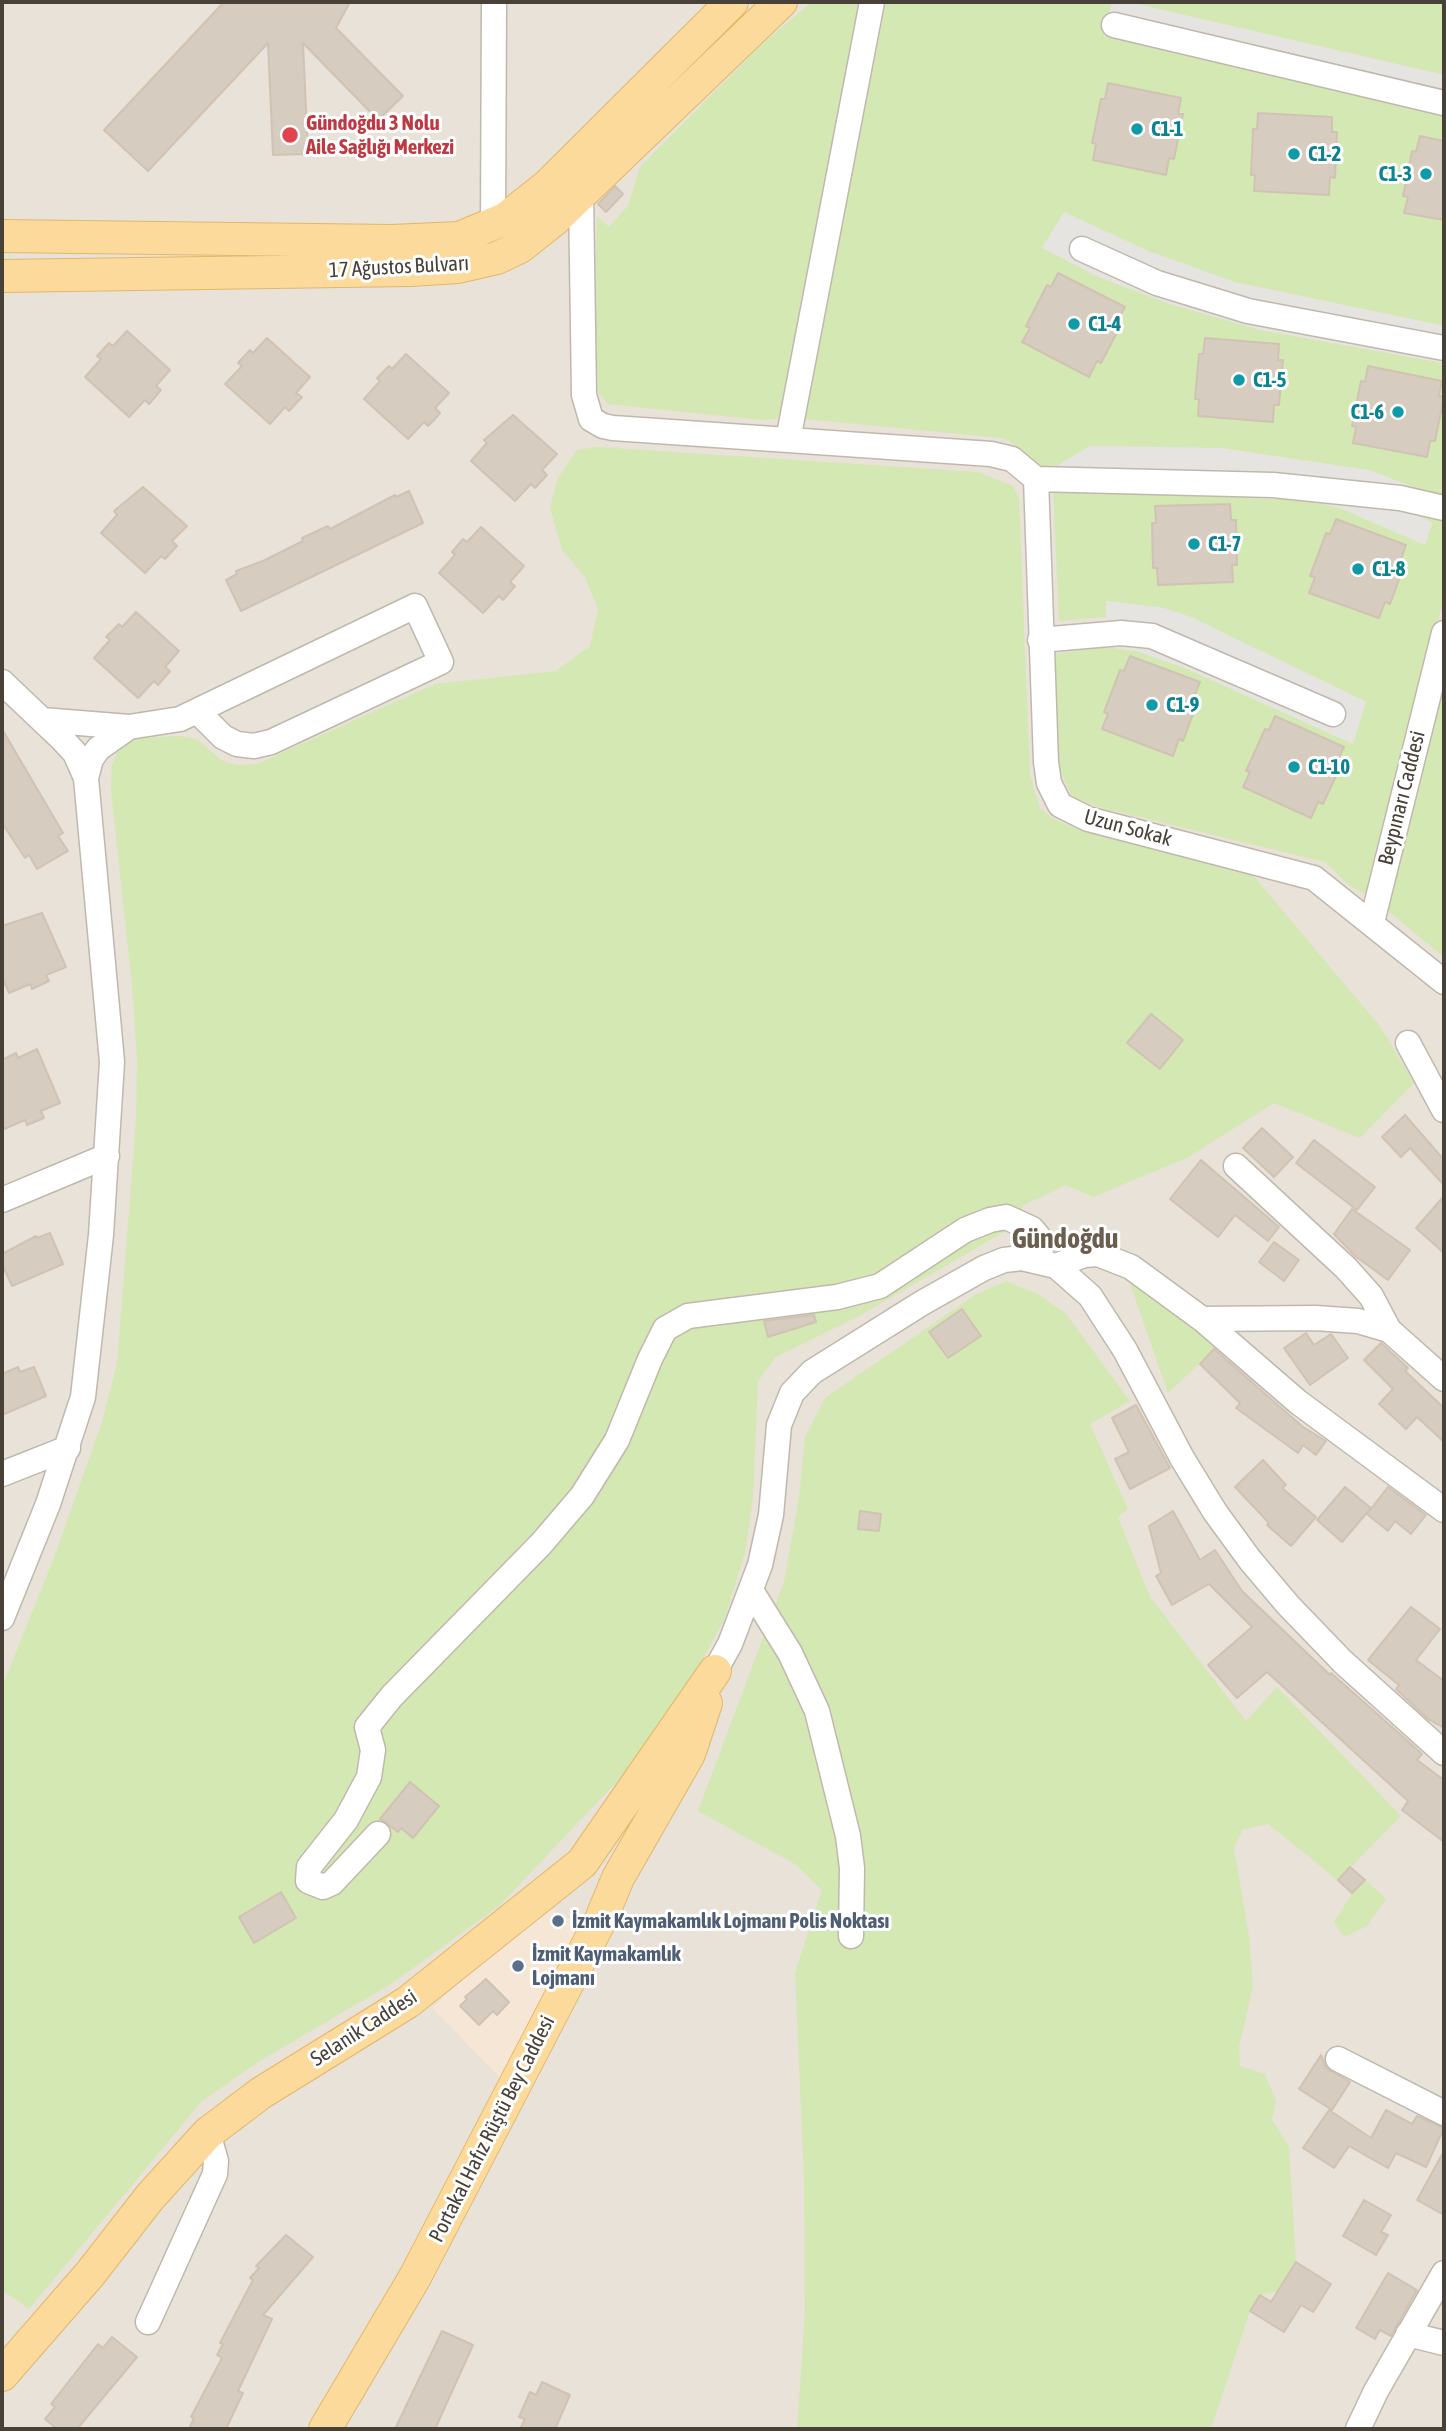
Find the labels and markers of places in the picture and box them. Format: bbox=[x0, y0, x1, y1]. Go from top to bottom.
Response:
place label: Gündoğdu 3 Nolu Aile Sağlığı Merkezi bbox=[306, 110, 454, 160]
place label: C1-1 bbox=[1151, 116, 1183, 142]
marker: C1-1 bbox=[1129, 121, 1145, 137]
marker: Gündoğdu 3 Nolu Aile Sağlığı Merkezi bbox=[280, 125, 300, 145]
place label: C1-2 bbox=[1308, 141, 1341, 167]
marker: C1-2 bbox=[1286, 146, 1302, 162]
place label: C1-3 bbox=[1379, 161, 1412, 187]
marker: C1-3 bbox=[1418, 166, 1434, 182]
place label: C1-4 bbox=[1088, 311, 1121, 337]
marker: C1-4 bbox=[1066, 316, 1082, 332]
place label: C1-5 bbox=[1253, 367, 1286, 393]
marker: C1-5 bbox=[1231, 372, 1247, 388]
place label: C1-6 bbox=[1351, 399, 1384, 425]
marker: C1-6 bbox=[1390, 404, 1406, 420]
place label: C1-7 bbox=[1208, 531, 1241, 557]
marker: C1-7 bbox=[1186, 536, 1202, 552]
place label: C1-8 bbox=[1372, 556, 1405, 582]
marker: C1-8 bbox=[1350, 561, 1366, 577]
place label: C1-9 bbox=[1166, 692, 1199, 718]
marker: C1-9 bbox=[1144, 697, 1160, 713]
place label: C1-10 bbox=[1308, 754, 1350, 780]
marker: C1-10 bbox=[1286, 759, 1302, 775]
place label: İzmit Kaymakamlık Lojmanı Polis Noktası bbox=[572, 1908, 889, 1934]
marker: İzmit Kaymakamlık Lojmanı Polis Noktası bbox=[550, 1913, 566, 1929]
place label: İzmit Kaymakamlık Lojmanı bbox=[532, 1941, 681, 1991]
marker: İzmit Kaymakamlık Lojmanı bbox=[510, 1958, 526, 1974]

